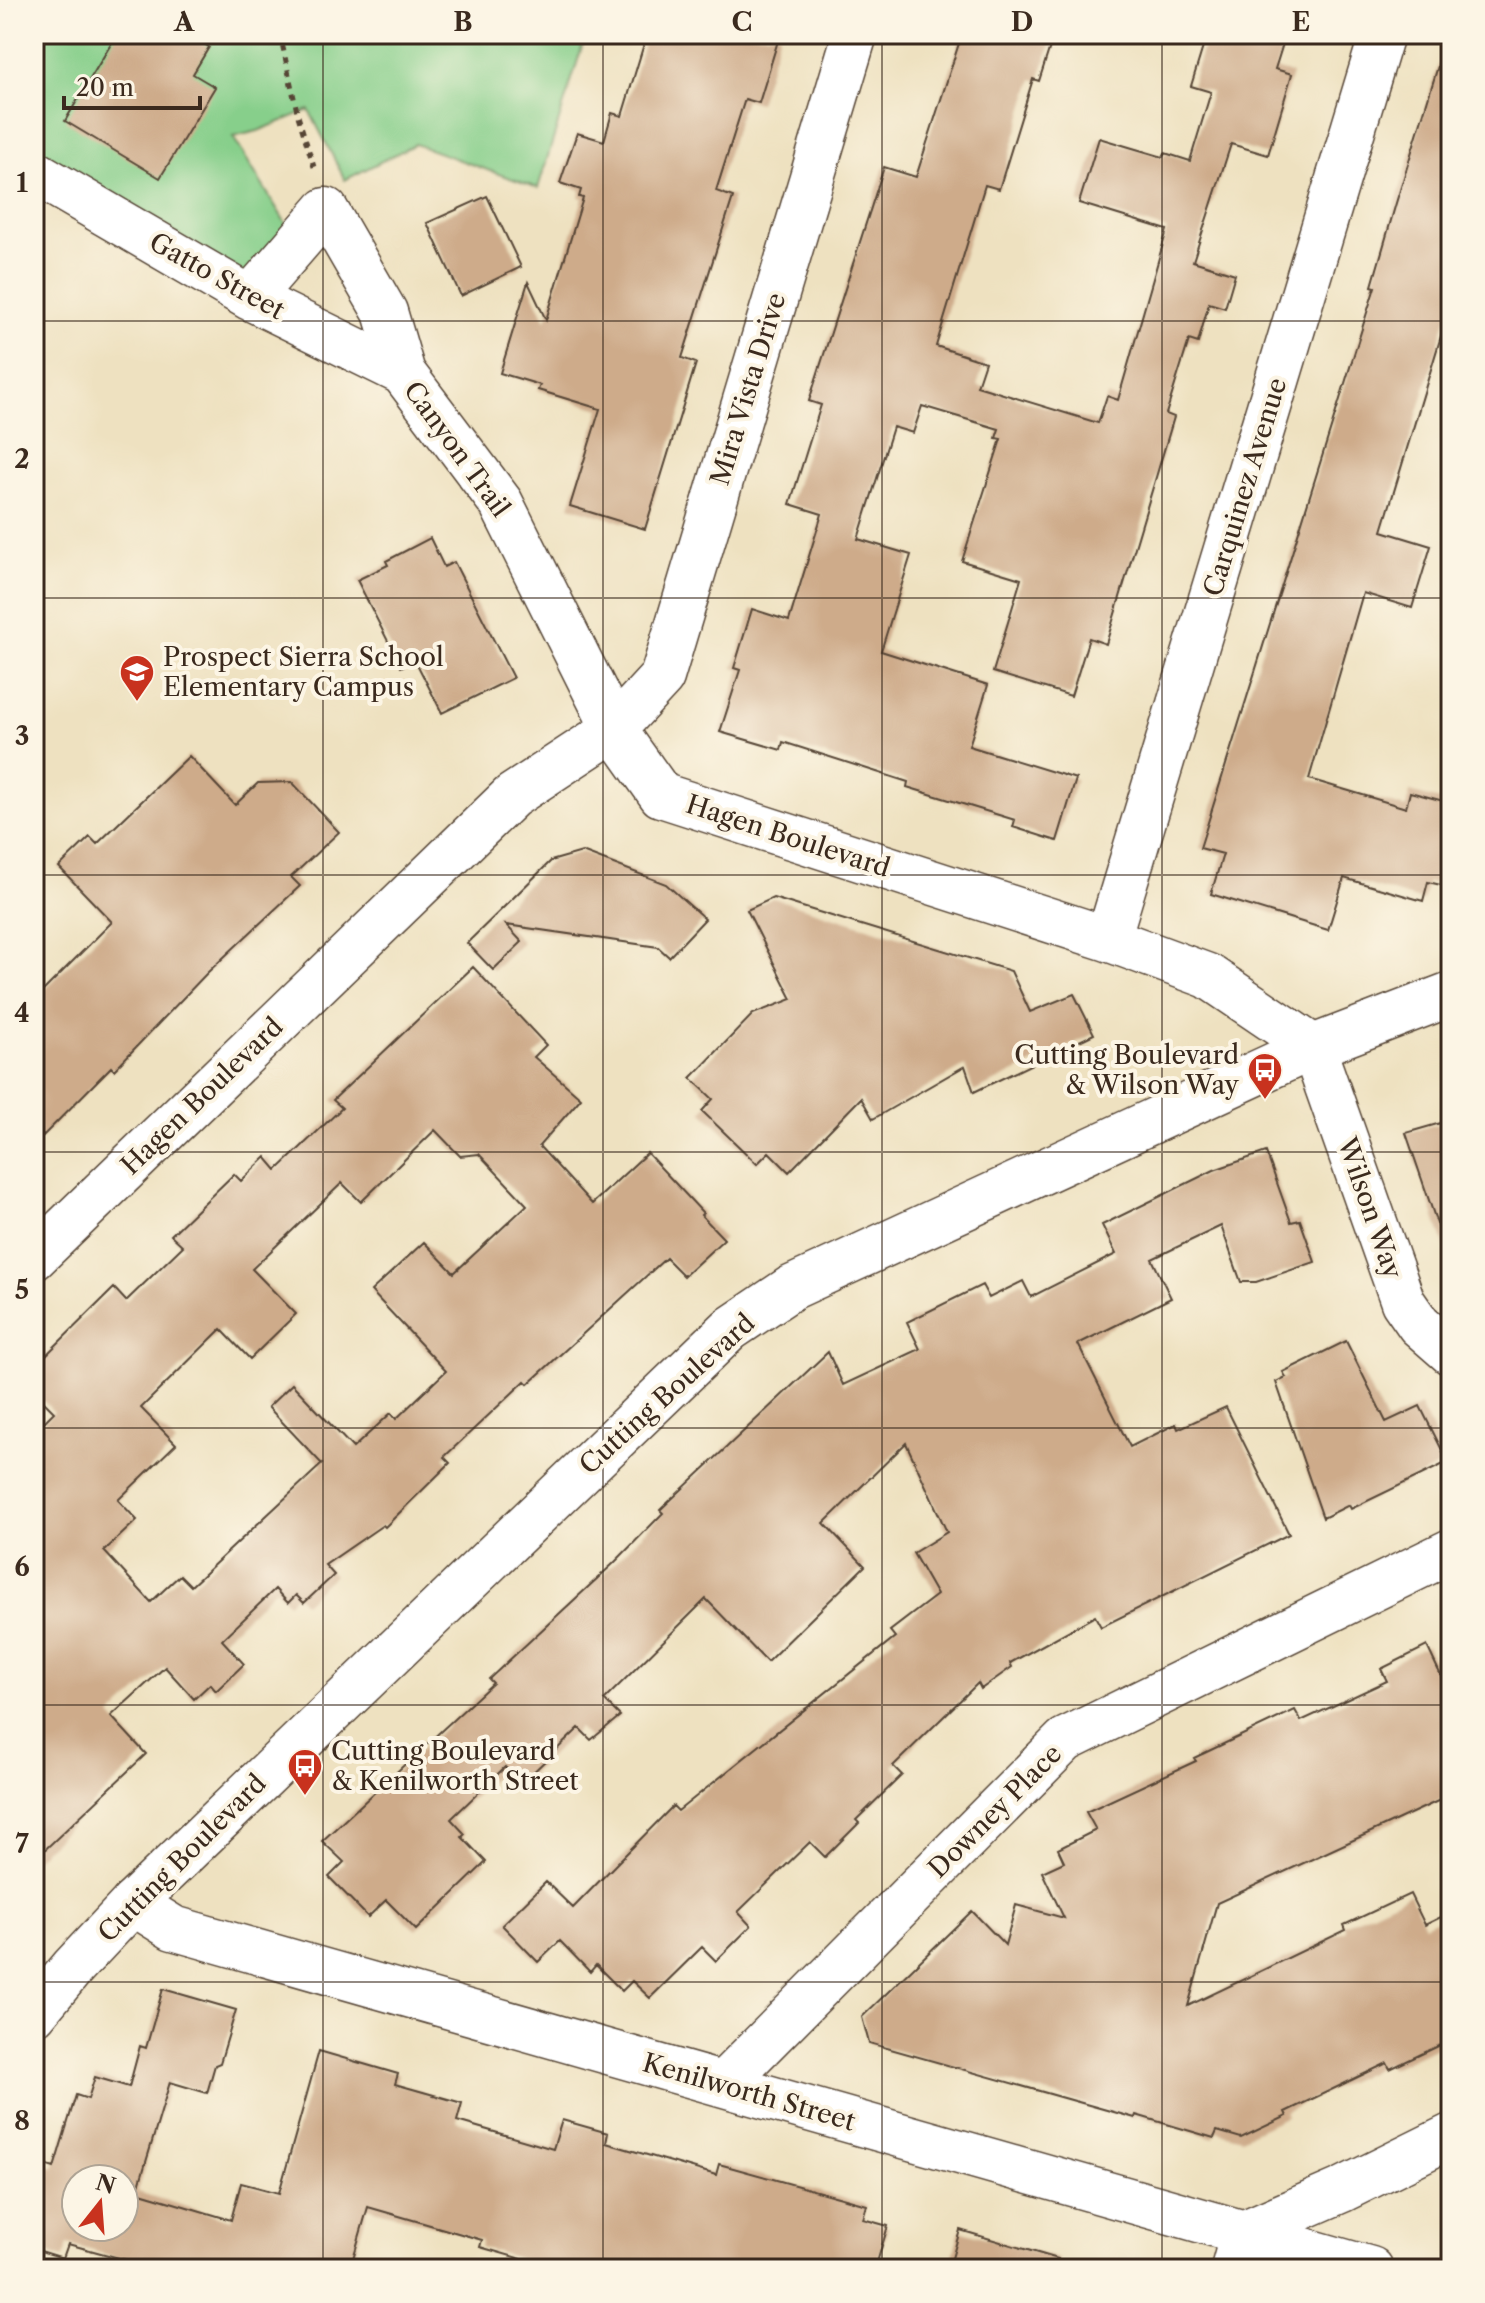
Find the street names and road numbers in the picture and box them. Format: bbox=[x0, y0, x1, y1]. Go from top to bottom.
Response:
street label: Gatto Street bbox=[144, 226, 291, 327]
street label: Mira Vista Drive bbox=[704, 289, 792, 489]
street label: Carquinez Avenue bbox=[1197, 374, 1293, 600]
street label: Canyon Trail bbox=[397, 375, 517, 523]
street label: Hagen Boulevard bbox=[682, 788, 894, 884]
street label: Hagen Boulevard bbox=[114, 1011, 290, 1181]
street label: Wilson Way bbox=[1331, 1132, 1409, 1283]
street label: Cutting Boulevard bbox=[573, 1307, 761, 1481]
street label: Downey Place bbox=[922, 1738, 1068, 1884]
street label: Cutting Boulevard bbox=[91, 1767, 273, 1949]
street label: Kenilworth Street bbox=[639, 2046, 860, 2138]

